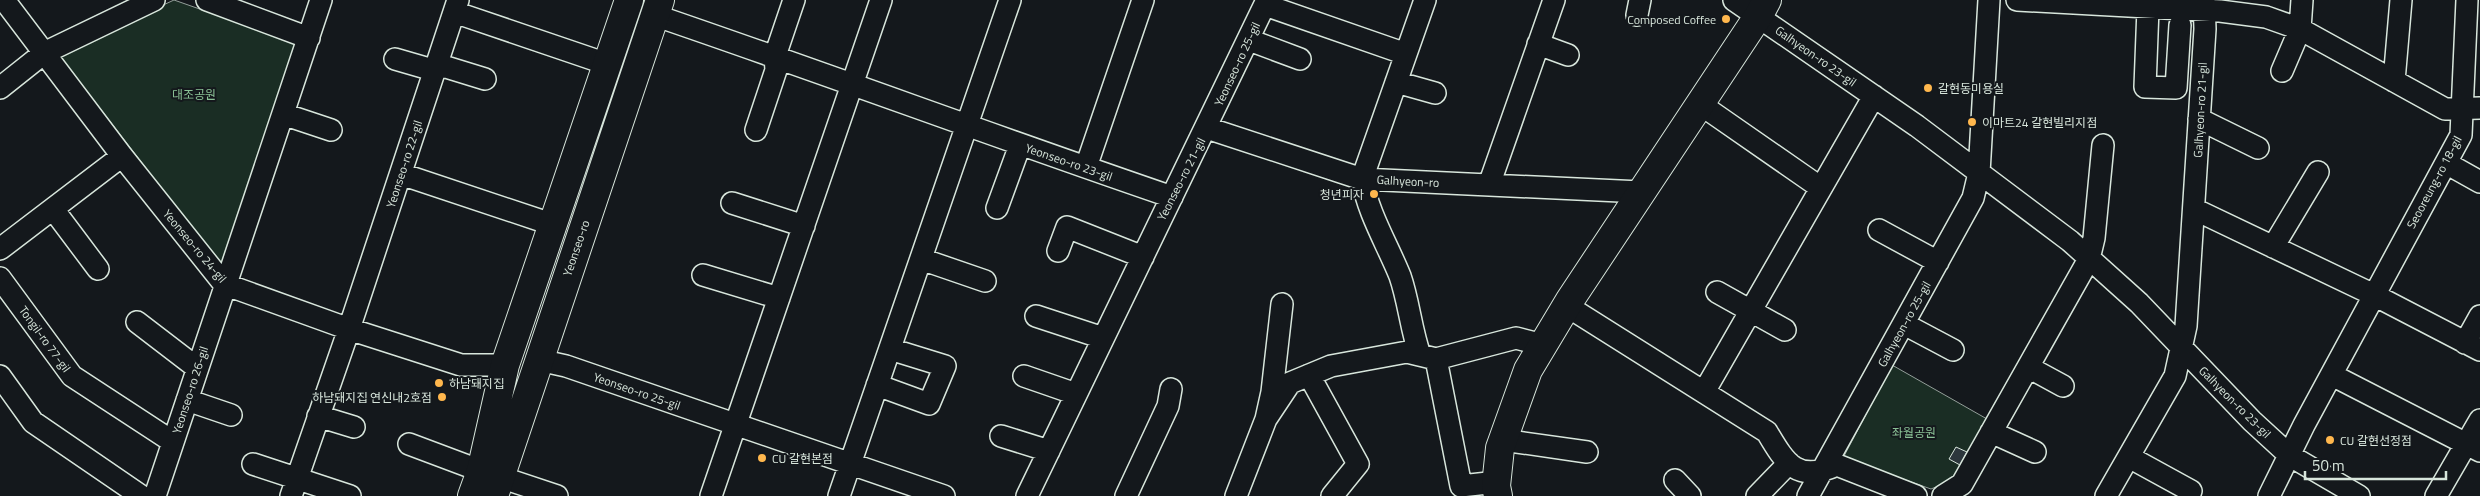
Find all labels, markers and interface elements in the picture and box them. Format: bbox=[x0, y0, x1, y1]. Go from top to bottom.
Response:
place label: Composed Coffee bbox=[1627, 10, 1716, 29]
marker: Composed Coffee bbox=[1720, 13, 1732, 25]
street label: Yeonseo-ro 25-gil bbox=[1209, 19, 1265, 109]
street label: Galhyeon-ro 23-gil bbox=[1771, 21, 1861, 91]
street label: Galhyeon-ro 21-gil bbox=[2188, 62, 2212, 158]
place label: 갈현동미용실 bbox=[1938, 79, 2004, 98]
marker: 갈현동미용실 bbox=[1922, 82, 1934, 94]
park label: 대조공원 bbox=[172, 85, 216, 104]
place label: 이마트24 갈현빌리지점 bbox=[1982, 113, 2097, 132]
marker: 이마트24 갈현빌리지점 bbox=[1966, 116, 1978, 128]
street label: Yeonseo-ro 22-gil bbox=[381, 118, 427, 210]
street label: Seooreung-ro 18-gil bbox=[2402, 132, 2466, 232]
street label: Yeonseo-ro 21-gil bbox=[1152, 134, 1210, 224]
street label: Yeonseo-ro 23-gil bbox=[1023, 138, 1115, 186]
street label: Galhyeon-ro bbox=[1376, 170, 1440, 192]
place label: 청년피자 bbox=[1320, 185, 1364, 204]
marker: 청년피자 bbox=[1368, 188, 1380, 200]
street label: Yeonseo-ro 24-gil bbox=[158, 205, 232, 287]
street label: Yeonseo-ro bbox=[558, 217, 594, 279]
street label: Galhyeon-ro 25-gil bbox=[1873, 278, 1935, 370]
street label: Tongil-ro 77-gil bbox=[14, 302, 76, 376]
street label: Yeonseo-ro 26-gil bbox=[167, 344, 213, 436]
street label: Galhyeon-ro 23-gil bbox=[2194, 361, 2276, 443]
street label: Yeonseo-ro 25-gil bbox=[591, 367, 683, 415]
place label: 하남돼지집 bbox=[449, 374, 504, 393]
marker: 하남돼지집 bbox=[433, 377, 445, 389]
place label: 하남돼지집 연신내2호점 bbox=[312, 388, 432, 407]
marker: 하남돼지집 연신내2호점 bbox=[436, 391, 448, 403]
park label: 좌월공원 bbox=[1892, 423, 1936, 442]
place label: CU 갈현선정점 bbox=[2340, 431, 2412, 450]
marker: CU 갈현선정점 bbox=[2324, 434, 2336, 446]
scale bar bbox=[2305, 448, 2446, 480]
place label: CU 갈현본점 bbox=[772, 449, 833, 468]
marker: CU 갈현본점 bbox=[756, 452, 768, 464]
text: 50 m bbox=[2312, 454, 2345, 477]

